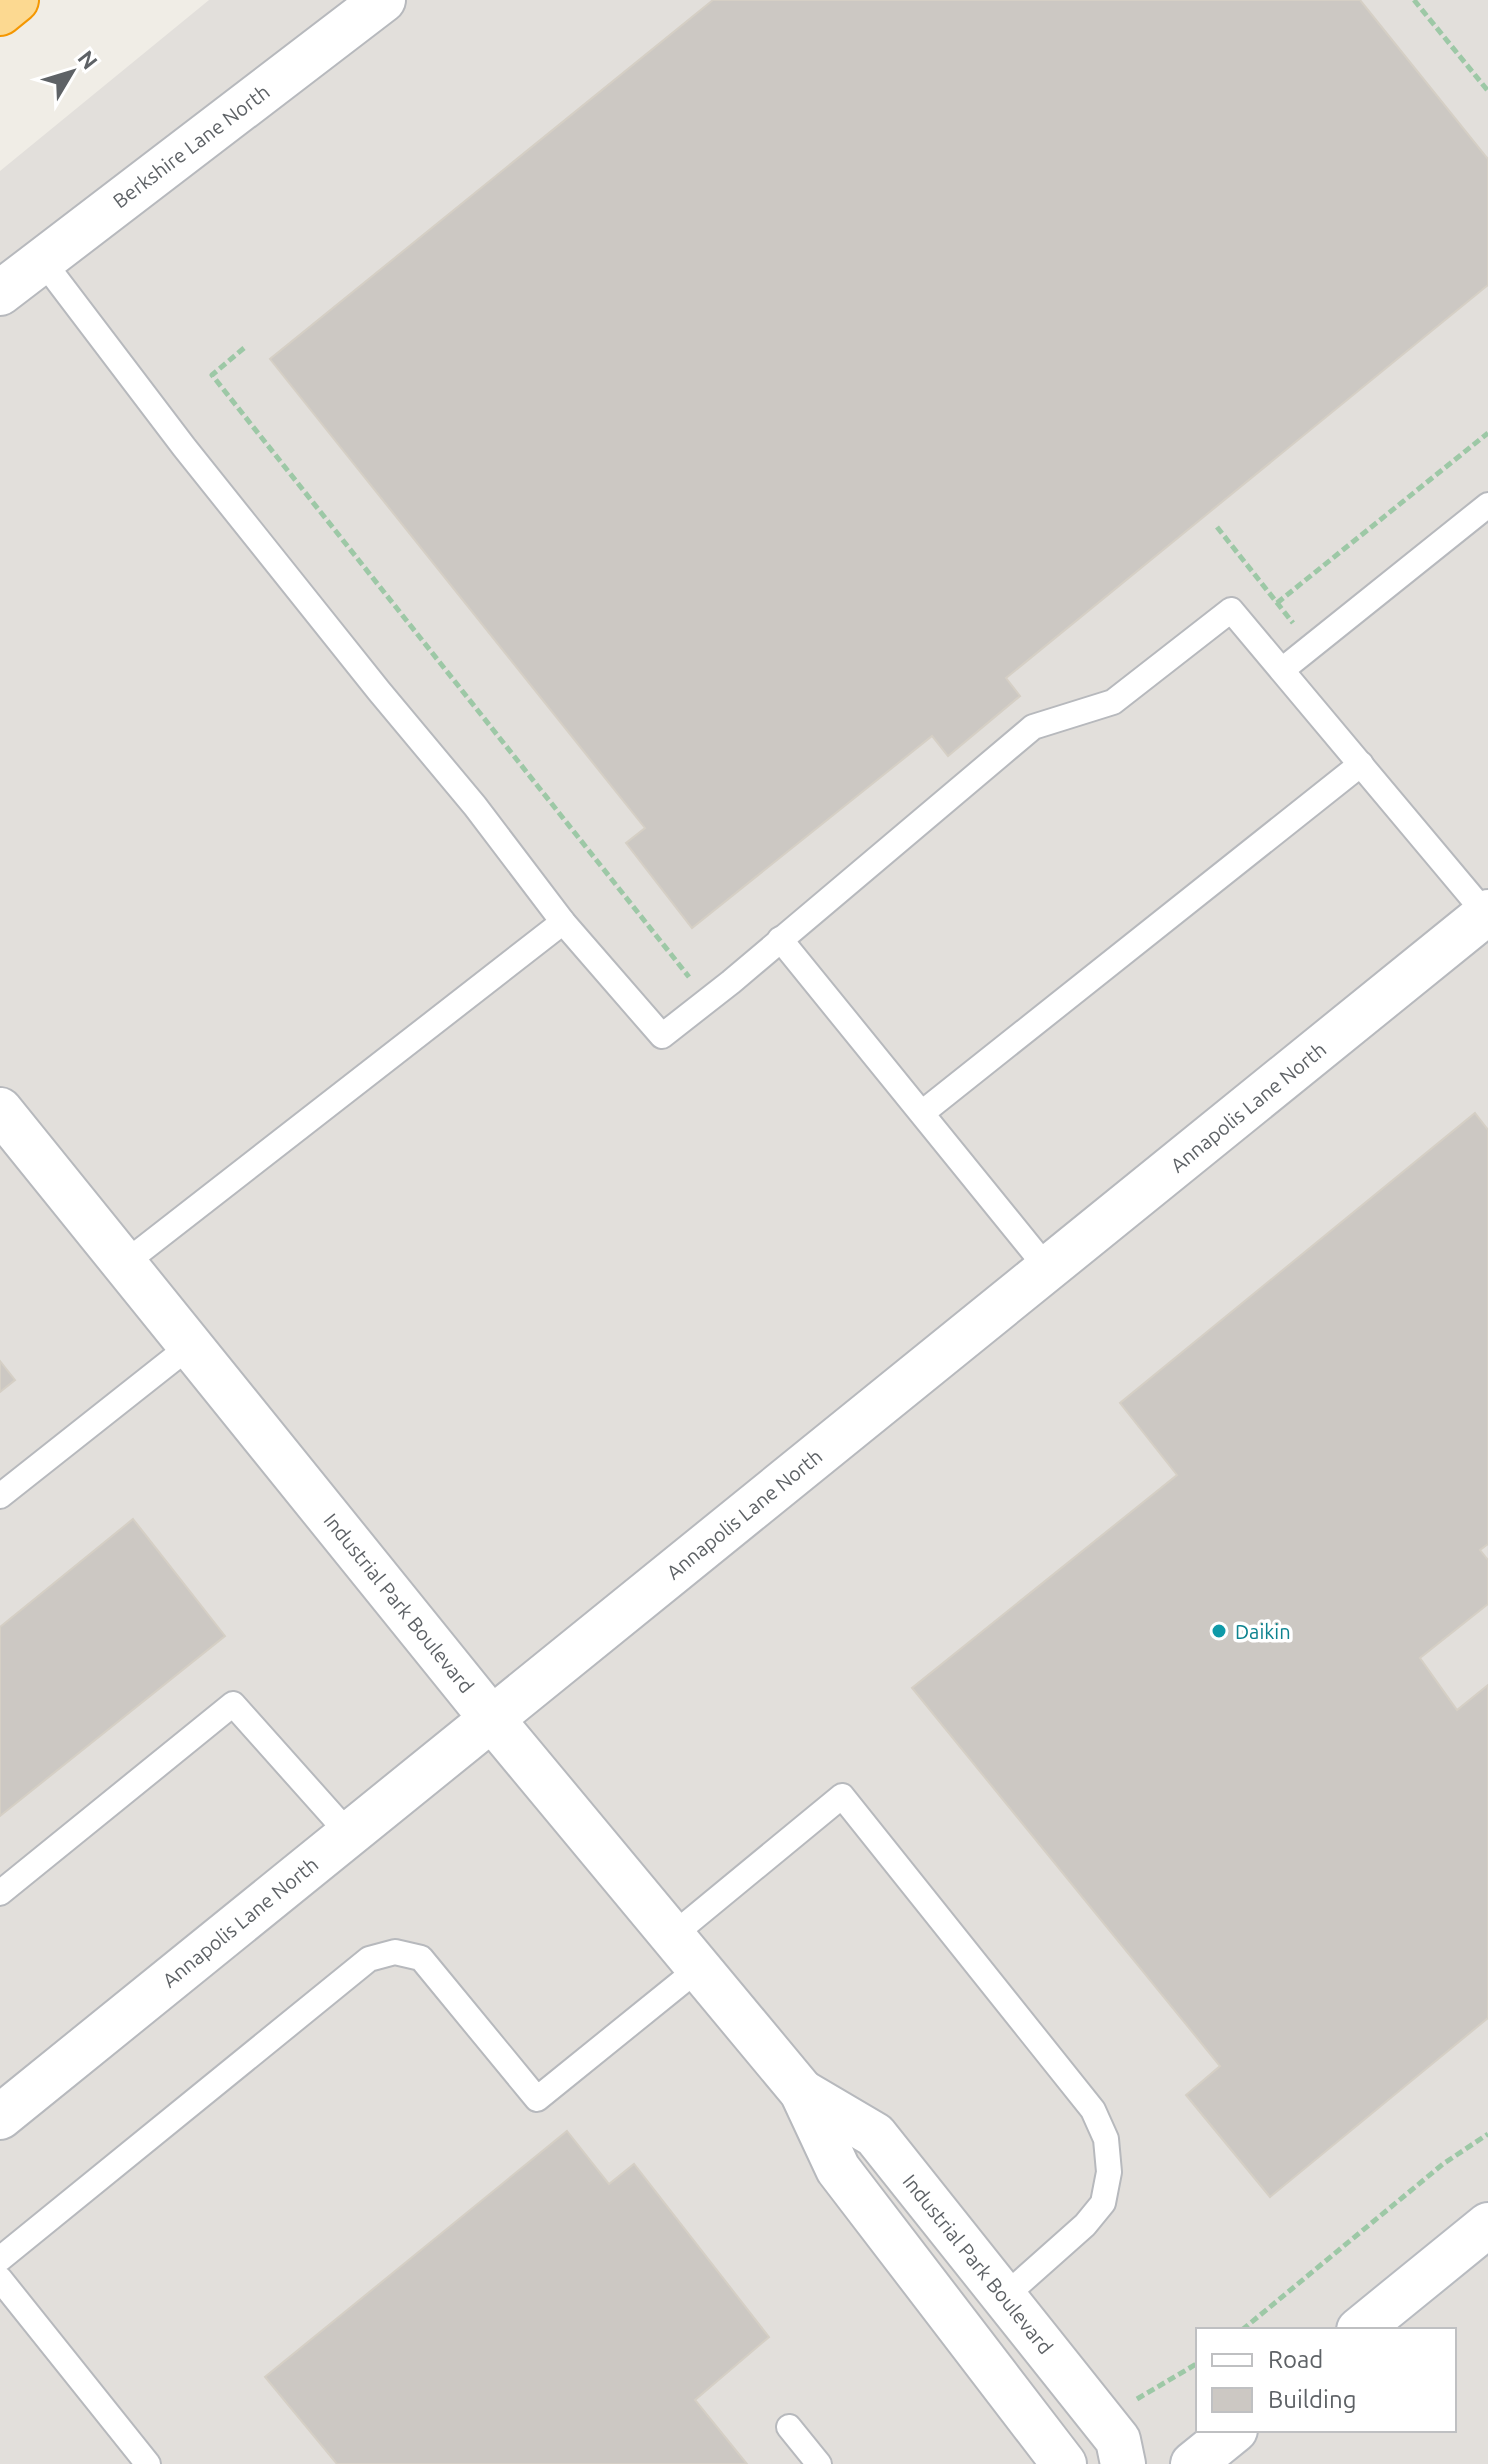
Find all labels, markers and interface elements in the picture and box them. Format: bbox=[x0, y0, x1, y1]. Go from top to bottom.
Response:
north arrow bbox=[32, 32, 112, 112]
text: N bbox=[73, 45, 103, 74]
street label: Berkshire Lane North bbox=[108, 80, 274, 212]
street label: Annapolis Lane North bbox=[1166, 1037, 1330, 1177]
street label: Annapolis Lane North bbox=[662, 1444, 826, 1584]
street label: Industrial Park Boulevard bbox=[319, 1509, 479, 1697]
place label: Daikin bbox=[1235, 1620, 1291, 1643]
marker: Daikin bbox=[1210, 1622, 1228, 1640]
street label: Annapolis Lane North bbox=[158, 1852, 322, 1992]
street label: Industrial Park Boulevard bbox=[898, 2170, 1058, 2358]
legend bbox=[1196, 2328, 1456, 2432]
text: Road bbox=[1268, 2346, 1323, 2373]
text: Building bbox=[1268, 2386, 1356, 2413]

